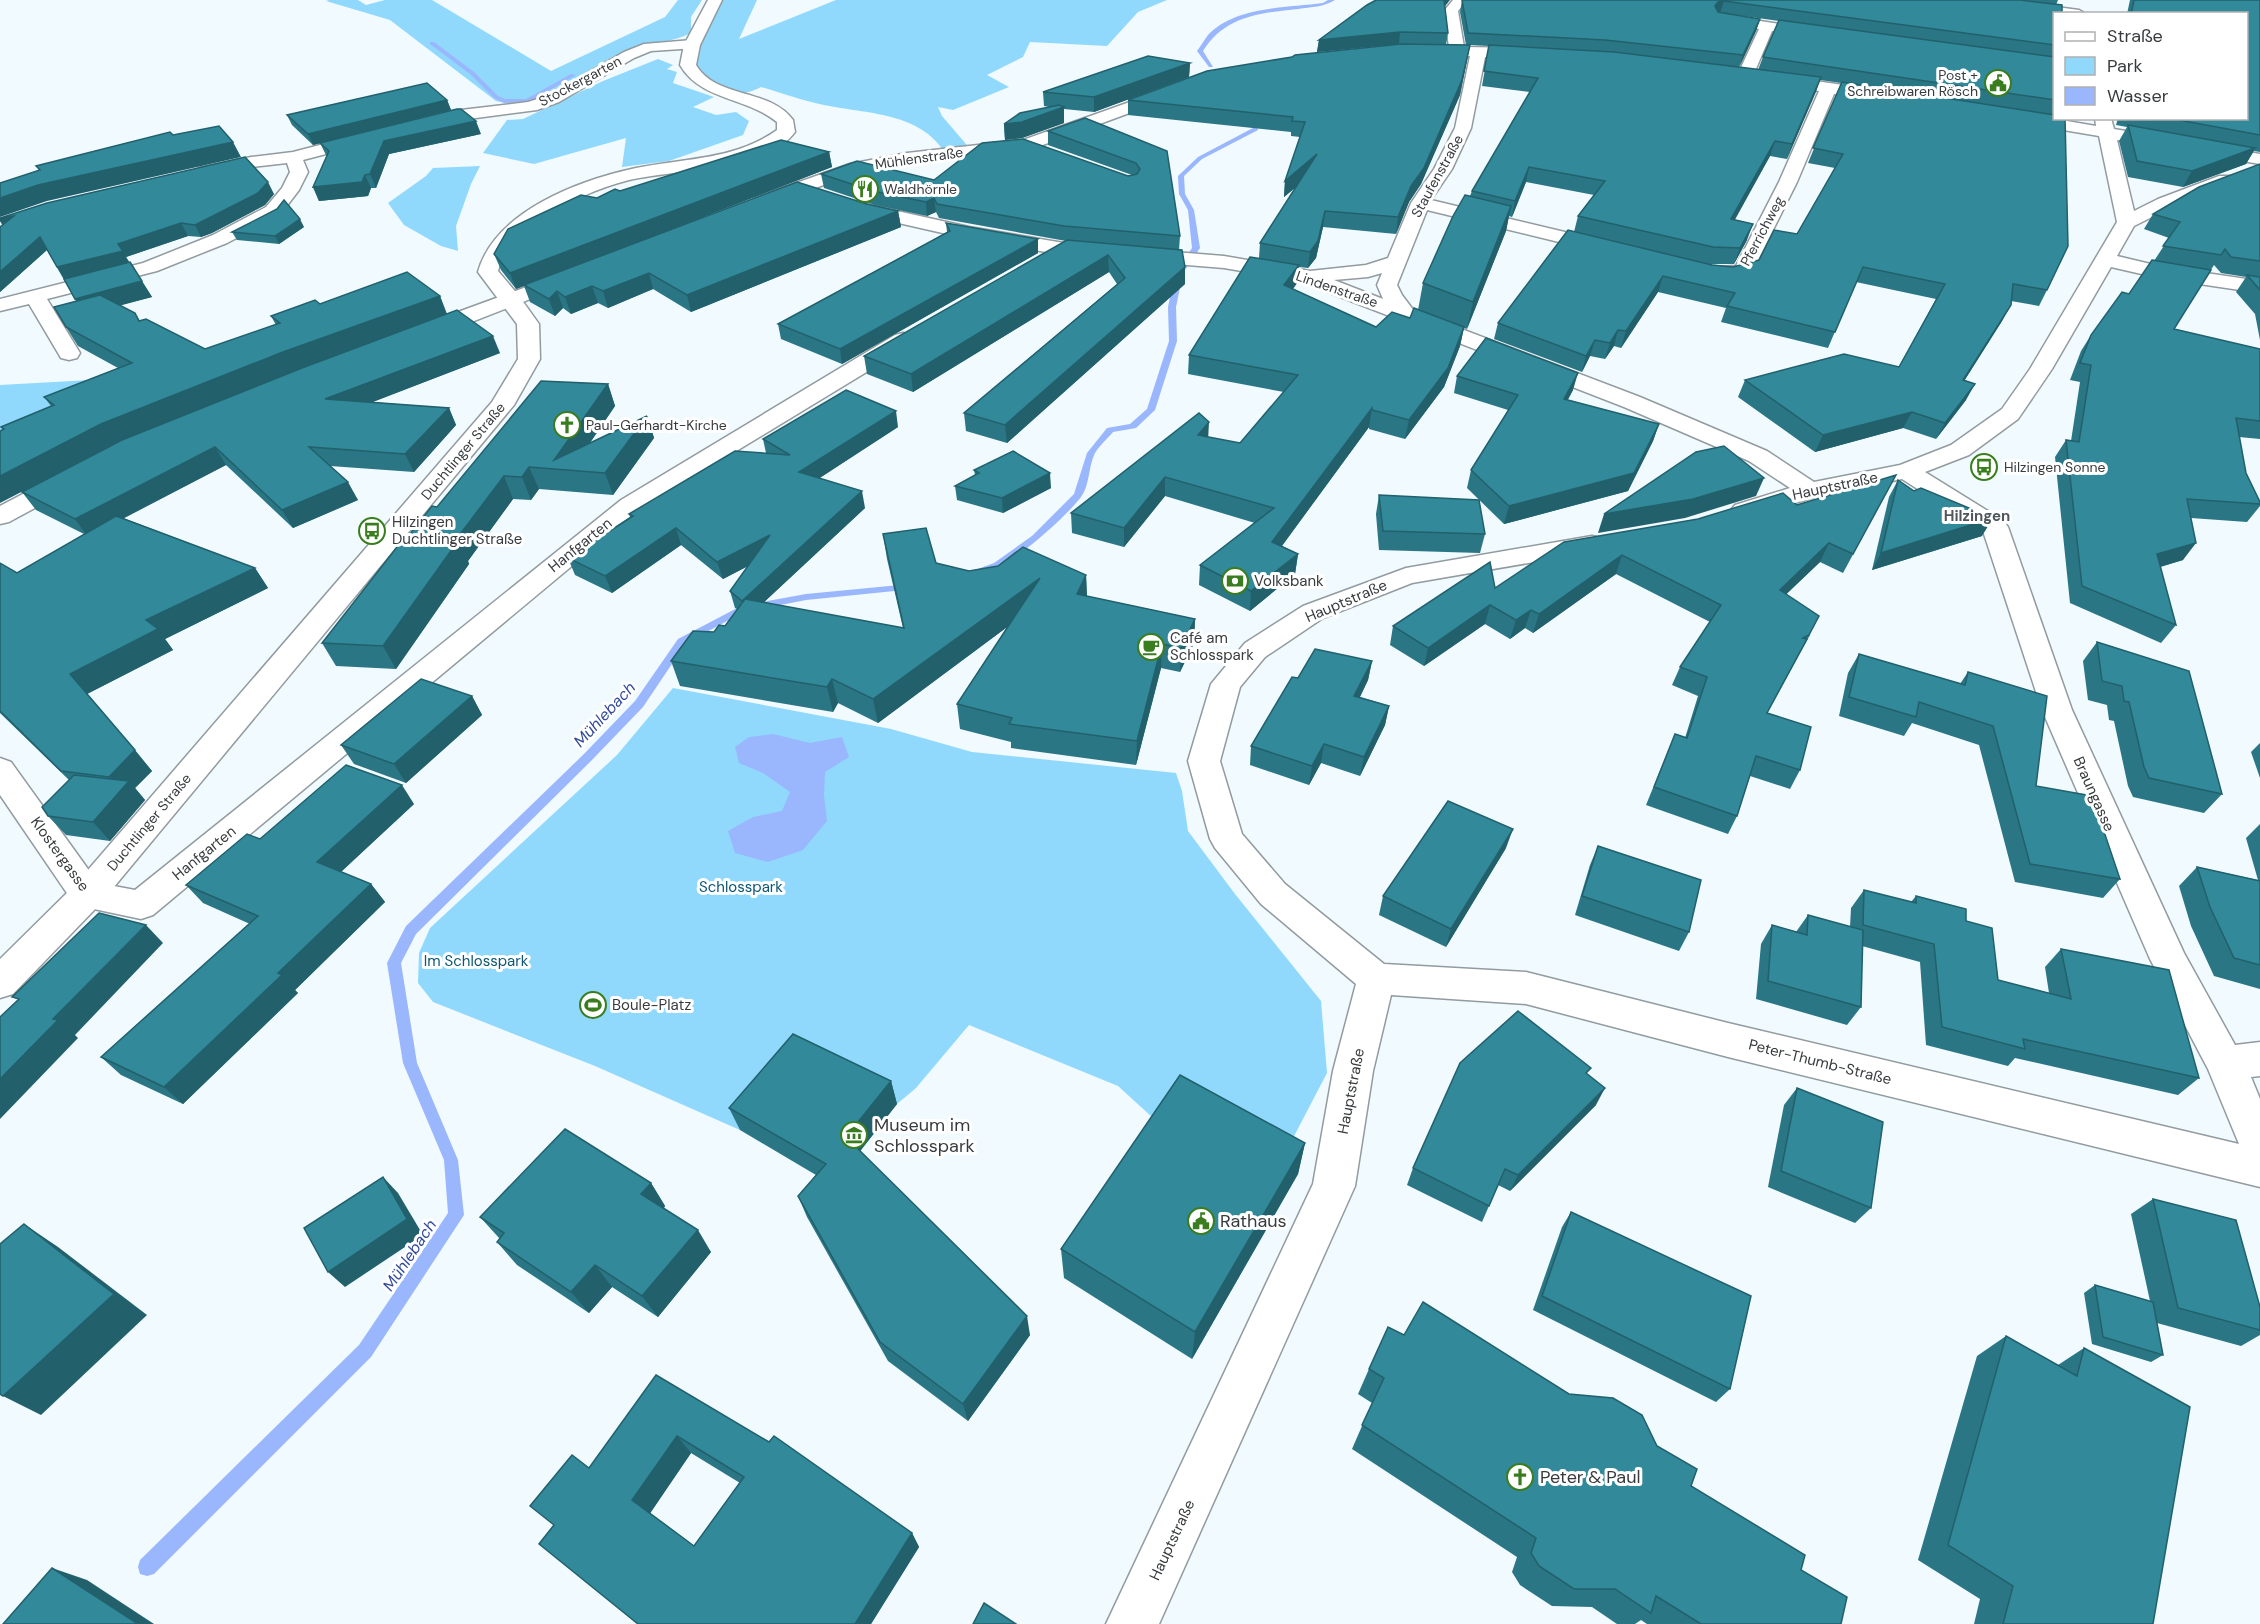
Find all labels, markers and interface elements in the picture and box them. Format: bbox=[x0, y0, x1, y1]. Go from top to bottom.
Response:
legend bbox=[2053, 12, 2248, 120]
text: Straße bbox=[2107, 24, 2163, 48]
street label: Stockergarten bbox=[536, 52, 624, 110]
text: Park bbox=[2107, 54, 2143, 78]
place label: Post + Schreibwaren Rösch bbox=[1847, 66, 1978, 100]
public building icon: Post + Schreibwaren Rösch bbox=[1983, 68, 2013, 98]
text: Wasser bbox=[2107, 84, 2169, 108]
street label: Staufenstraße bbox=[1407, 131, 1467, 220]
street label: Mühlenstraße bbox=[874, 143, 964, 173]
restaurant icon: Waldhörnle bbox=[850, 174, 880, 204]
place label: Waldhörnle bbox=[884, 180, 957, 198]
street label: Pferrichweg bbox=[1736, 193, 1788, 269]
street label: Lindenstraße bbox=[1294, 267, 1380, 311]
street label: Duchtlinger Straße bbox=[417, 399, 509, 503]
church icon: Paul-Gerhardt-Kirche bbox=[552, 410, 582, 440]
place label: Paul-Gerhardt-Kirche bbox=[586, 416, 727, 434]
bus stop icon: Hilzingen Sonne bbox=[1969, 452, 1999, 482]
place label: Hilzingen Sonne bbox=[2004, 458, 2106, 476]
street label: Hauptstraße bbox=[1790, 467, 1880, 505]
district label: Hilzingen bbox=[1944, 506, 2010, 526]
place label: Hilzingen Duchtlinger Straße bbox=[392, 512, 522, 549]
street label: Hanfgarten bbox=[544, 513, 616, 577]
bus stop icon: Hilzingen Duchtlinger Straße bbox=[357, 516, 387, 546]
bank icon: Volksbank bbox=[1220, 566, 1250, 596]
place label: Volksbank bbox=[1254, 571, 1324, 591]
street label: Hauptstraße bbox=[1302, 575, 1390, 627]
place label: Café am Schlosspark bbox=[1170, 628, 1254, 665]
cafe icon: Café am Schlosspark bbox=[1136, 632, 1166, 662]
water label: Mühlebach bbox=[569, 677, 640, 751]
street label: Braungasse bbox=[2069, 753, 2119, 835]
street label: Duchtlinger Straße bbox=[103, 770, 195, 874]
street label: Klostergasse bbox=[26, 813, 94, 895]
street label: Hanfgarten bbox=[168, 821, 240, 885]
park label: Schlosspark bbox=[699, 877, 783, 897]
park label: Im Schlosspark bbox=[424, 951, 529, 971]
sports icon: Boule-Platz bbox=[578, 990, 608, 1020]
place label: Boule-Platz bbox=[612, 995, 691, 1015]
street label: Peter-Thumb-Straße bbox=[1746, 1035, 1894, 1089]
street label: Hauptstraße bbox=[1333, 1046, 1369, 1136]
place label: Museum im Schlosspark bbox=[874, 1113, 975, 1158]
museum icon: Museum im Schlosspark bbox=[839, 1120, 869, 1150]
public building icon: Rathaus bbox=[1186, 1206, 1216, 1236]
place label: Rathaus bbox=[1220, 1209, 1287, 1233]
water label: Mühlebach bbox=[378, 1216, 441, 1295]
church icon: Peter & Paul bbox=[1505, 1462, 1535, 1492]
place label: Peter & Paul bbox=[1540, 1465, 1640, 1489]
street label: Hauptstraße bbox=[1145, 1496, 1199, 1584]

